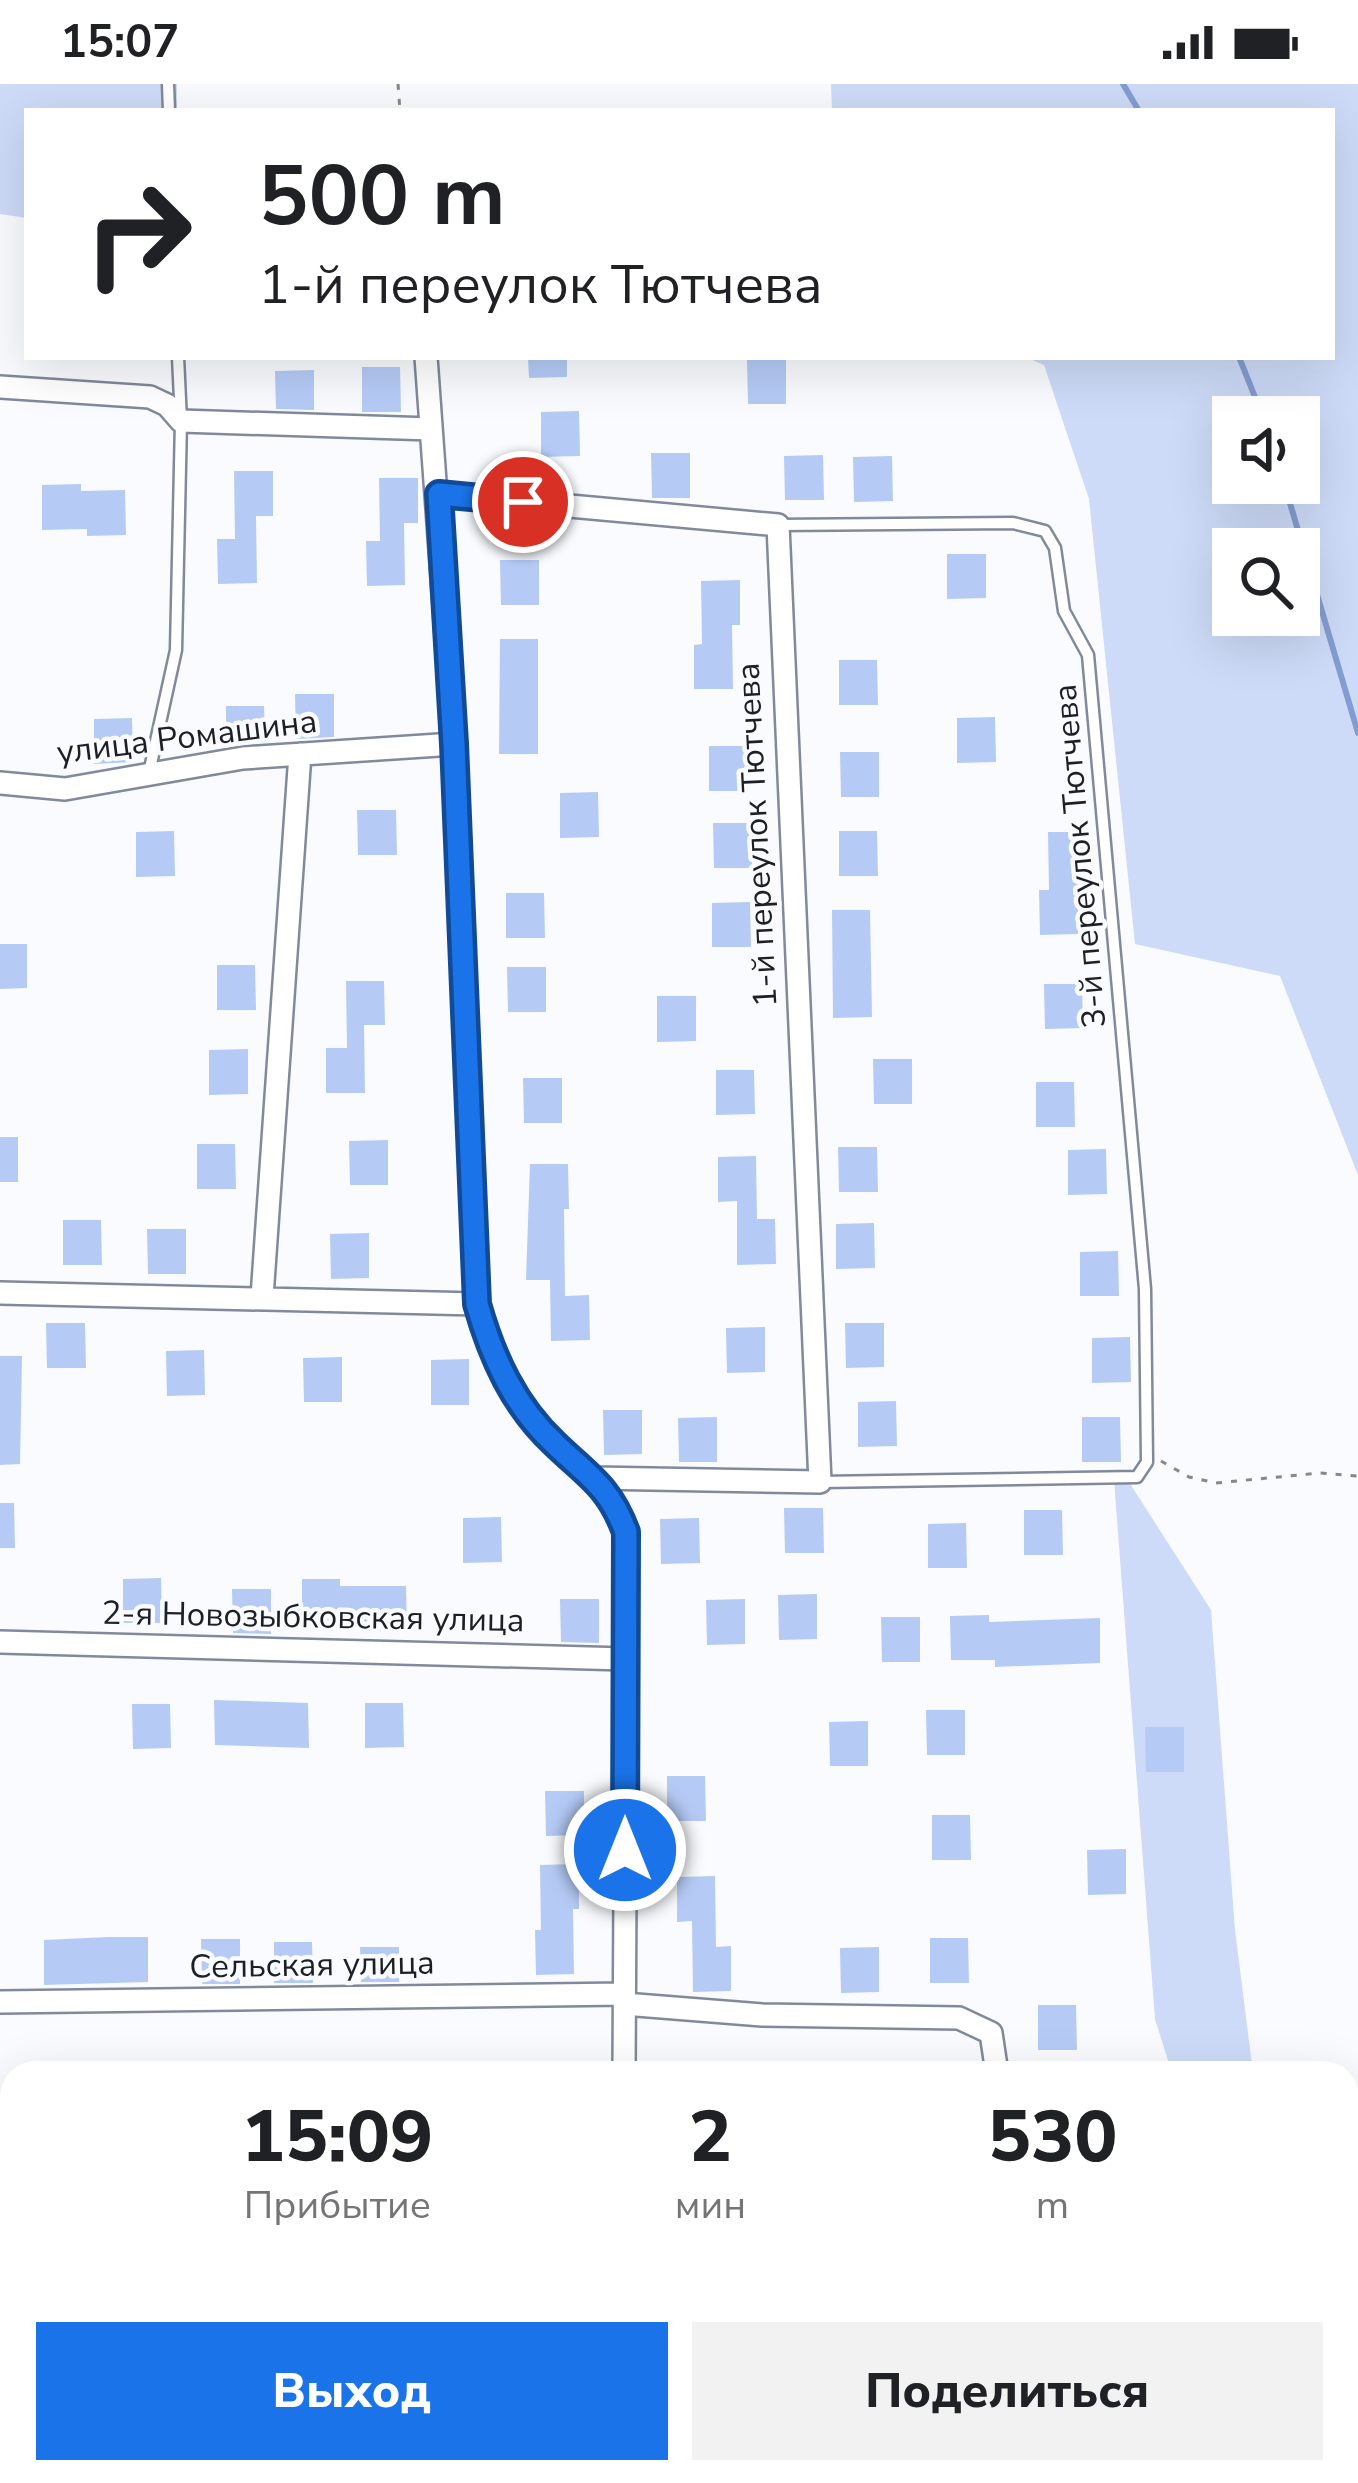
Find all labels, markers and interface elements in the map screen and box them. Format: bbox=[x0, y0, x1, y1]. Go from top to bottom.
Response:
text: 15:07 bbox=[60, 12, 179, 73]
text: 500 m bbox=[258, 139, 506, 254]
icon: right bbox=[60, 156, 216, 312]
text: 1-й переулок Тютчева bbox=[258, 248, 823, 322]
map controls bbox=[1212, 396, 1320, 636]
button: sound bbox=[1212, 396, 1320, 504]
pin bbox=[472, 451, 574, 553]
icon: arrive bbox=[490, 469, 556, 535]
button: search bbox=[1212, 528, 1320, 636]
street label: 1-й переулок Тютчева bbox=[726, 662, 788, 1008]
street label: 3-й переулок Тютчева bbox=[1043, 682, 1117, 1030]
street label: улица Ромашина bbox=[54, 699, 320, 775]
street label: 2-я Новозыбковская улица bbox=[101, 1591, 525, 1643]
position arrow bbox=[562, 1787, 688, 1913]
street label: Сельская улица bbox=[189, 1940, 435, 1990]
text: 15:09 bbox=[242, 2088, 433, 2186]
text: 2 bbox=[689, 2088, 732, 2186]
text: 530 bbox=[988, 2088, 1117, 2186]
text: Прибытие bbox=[244, 2179, 431, 2232]
text: мин bbox=[675, 2179, 746, 2232]
text: m bbox=[1036, 2179, 1069, 2232]
button: Выход bbox=[36, 2322, 668, 2460]
button: Поделиться bbox=[692, 2322, 1323, 2460]

